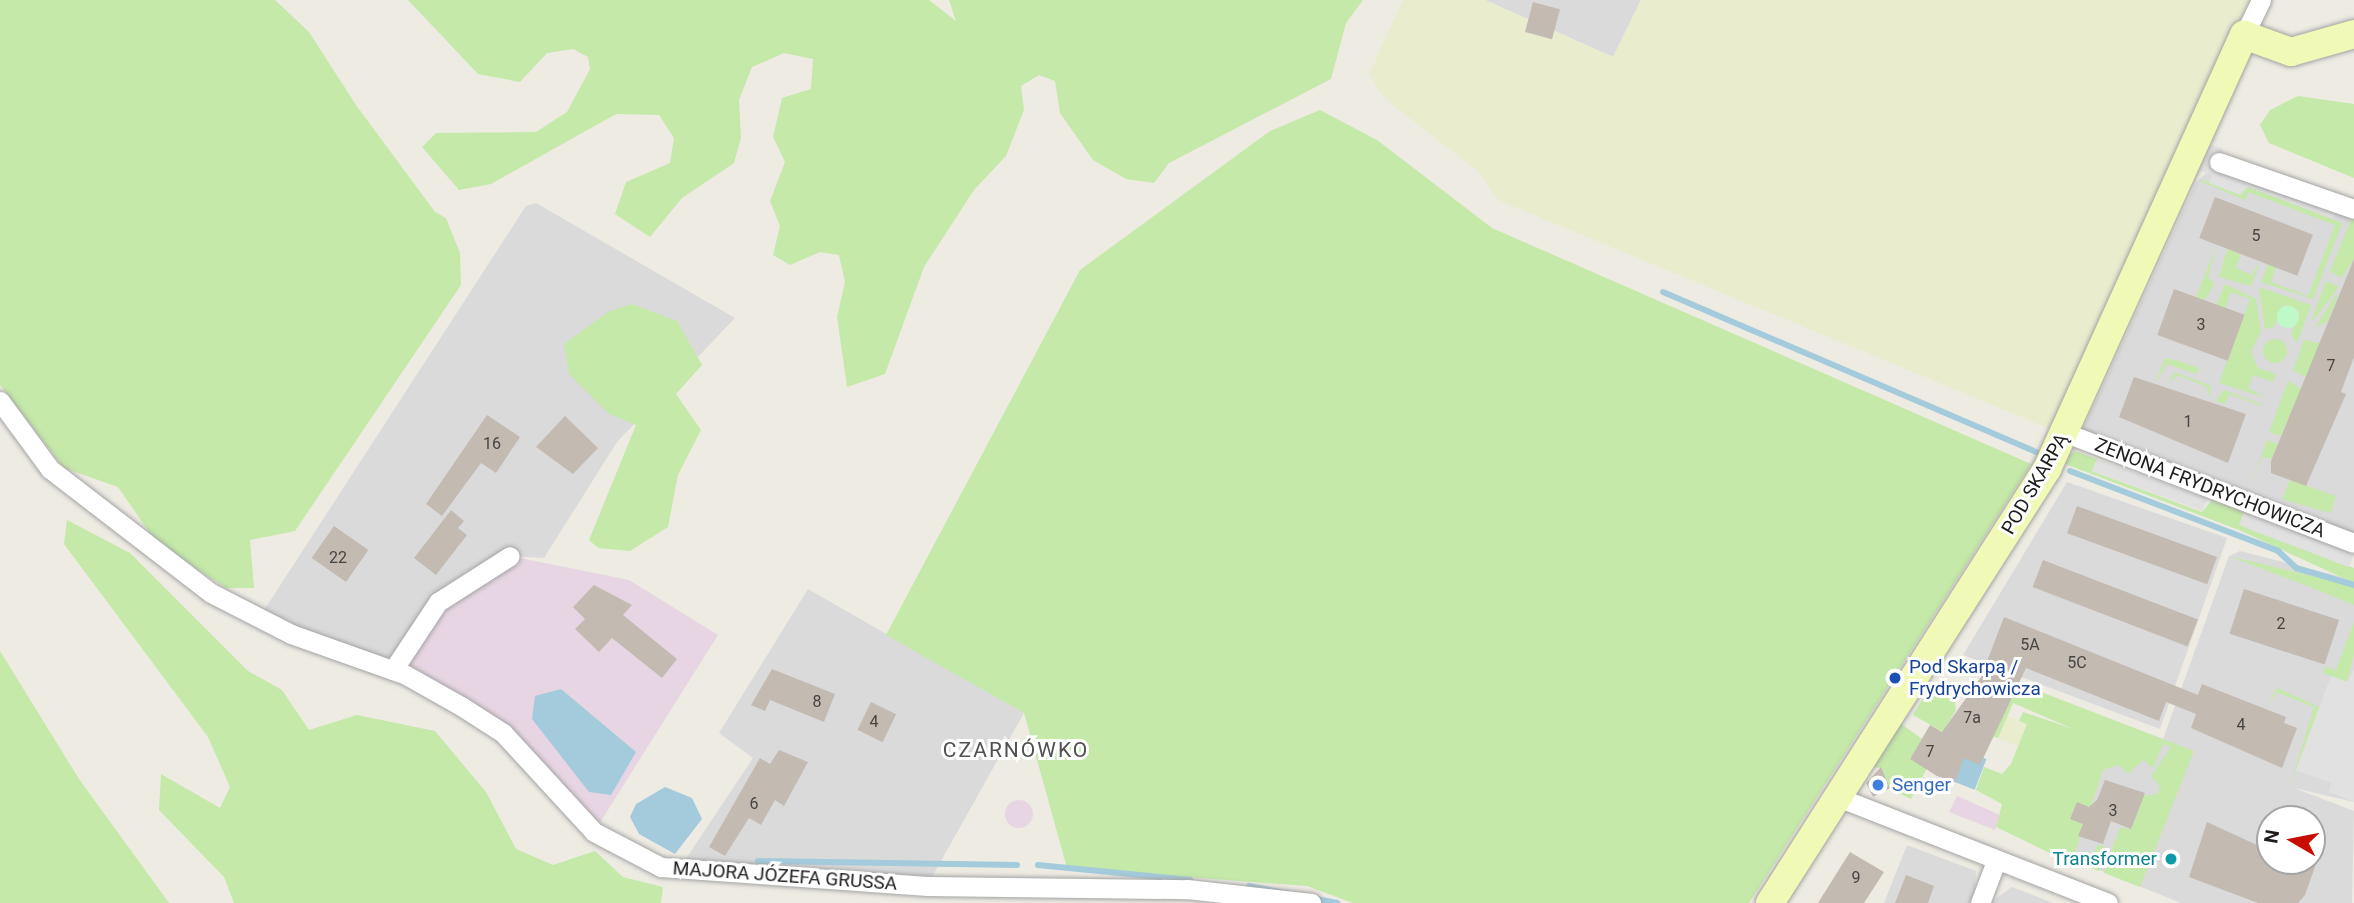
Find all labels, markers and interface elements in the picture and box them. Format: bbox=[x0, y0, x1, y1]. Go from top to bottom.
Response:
house number: 5 bbox=[2252, 226, 2260, 246]
house number: 3 bbox=[2197, 315, 2205, 335]
house number: 7 bbox=[2327, 356, 2335, 376]
house number: 1 bbox=[2184, 412, 2192, 432]
street label: POD SKARPĄ bbox=[1997, 430, 2073, 538]
street label: ZENONA FRYDRYCHOWICZA bbox=[2092, 433, 2328, 543]
house number: 16 bbox=[483, 434, 501, 454]
house number: 22 bbox=[329, 548, 347, 568]
house number: 2 bbox=[2277, 614, 2285, 634]
house number: 5A bbox=[2020, 635, 2040, 655]
house number: 5C bbox=[2067, 653, 2087, 673]
place label: Pod Skarpą / Frydrychowicza bbox=[1909, 656, 2041, 700]
marker: Pod Skarpą / Frydrychowicza bbox=[1887, 670, 1903, 686]
house number: 8 bbox=[813, 692, 821, 712]
house number: 7a bbox=[1963, 708, 1981, 728]
house number: 4 bbox=[870, 712, 878, 732]
house number: 4 bbox=[2237, 715, 2245, 735]
district label: CZARNÓWKO bbox=[944, 737, 1088, 763]
house number: 7 bbox=[1926, 742, 1934, 762]
place label: Senger bbox=[1892, 774, 1951, 796]
marker: Senger bbox=[1870, 777, 1886, 793]
house number: 6 bbox=[750, 794, 758, 814]
house number: 3 bbox=[2109, 801, 2117, 821]
north arrow bbox=[2256, 805, 2326, 875]
text: N bbox=[2259, 828, 2284, 845]
place label: Transformer bbox=[2053, 848, 2157, 870]
marker: Transformer bbox=[2163, 851, 2179, 867]
street label: MAJORA JÓZEFA GRUSSA bbox=[672, 857, 898, 895]
house number: 9 bbox=[1852, 868, 1860, 888]

